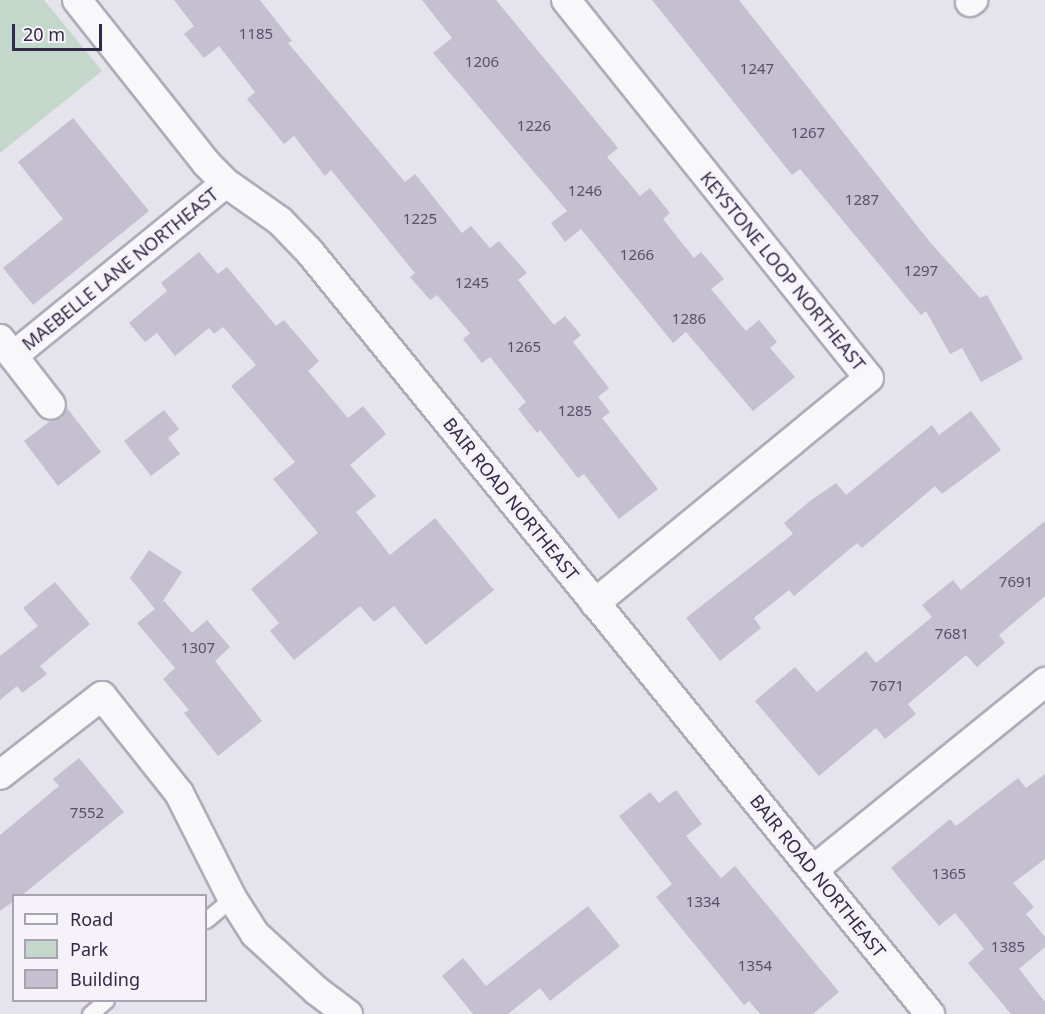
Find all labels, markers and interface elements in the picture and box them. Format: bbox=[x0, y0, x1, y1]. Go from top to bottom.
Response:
scale bar bbox=[15, 12, 105, 50]
text: 20 m bbox=[23, 22, 65, 46]
house number: 1185 bbox=[239, 25, 273, 43]
house number: 1206 bbox=[465, 53, 499, 71]
house number: 1247 bbox=[740, 60, 774, 78]
house number: 1226 bbox=[517, 117, 551, 135]
house number: 1267 bbox=[791, 124, 825, 142]
street label: KEYSTONE LOOP NORTHEAST bbox=[696, 167, 870, 375]
house number: 1246 bbox=[568, 182, 602, 200]
street label: MAEBELLE LANE NORTHEAST bbox=[18, 183, 222, 355]
house number: 1287 bbox=[845, 191, 879, 209]
house number: 1225 bbox=[403, 210, 437, 228]
house number: 1266 bbox=[620, 246, 654, 264]
house number: 1297 bbox=[904, 262, 938, 280]
house number: 1245 bbox=[455, 274, 489, 292]
house number: 1286 bbox=[672, 310, 706, 328]
house number: 1265 bbox=[507, 338, 541, 356]
house number: 1285 bbox=[558, 402, 592, 420]
street label: BAIR ROAD NORTHEAST bbox=[439, 413, 583, 585]
house number: 7691 bbox=[999, 573, 1033, 591]
house number: 7681 bbox=[935, 625, 969, 643]
house number: 1307 bbox=[181, 639, 215, 657]
house number: 7671 bbox=[870, 677, 904, 695]
street label: BAIR ROAD NORTHEAST bbox=[746, 790, 890, 962]
house number: 7552 bbox=[70, 804, 104, 822]
house number: 1365 bbox=[932, 865, 966, 883]
house number: 1334 bbox=[686, 893, 720, 911]
legend bbox=[12, 894, 207, 1002]
text: Road bbox=[70, 907, 113, 931]
text: Park bbox=[70, 937, 108, 961]
house number: 1385 bbox=[991, 938, 1025, 956]
house number: 1354 bbox=[738, 957, 772, 975]
text: Building bbox=[70, 967, 140, 991]

